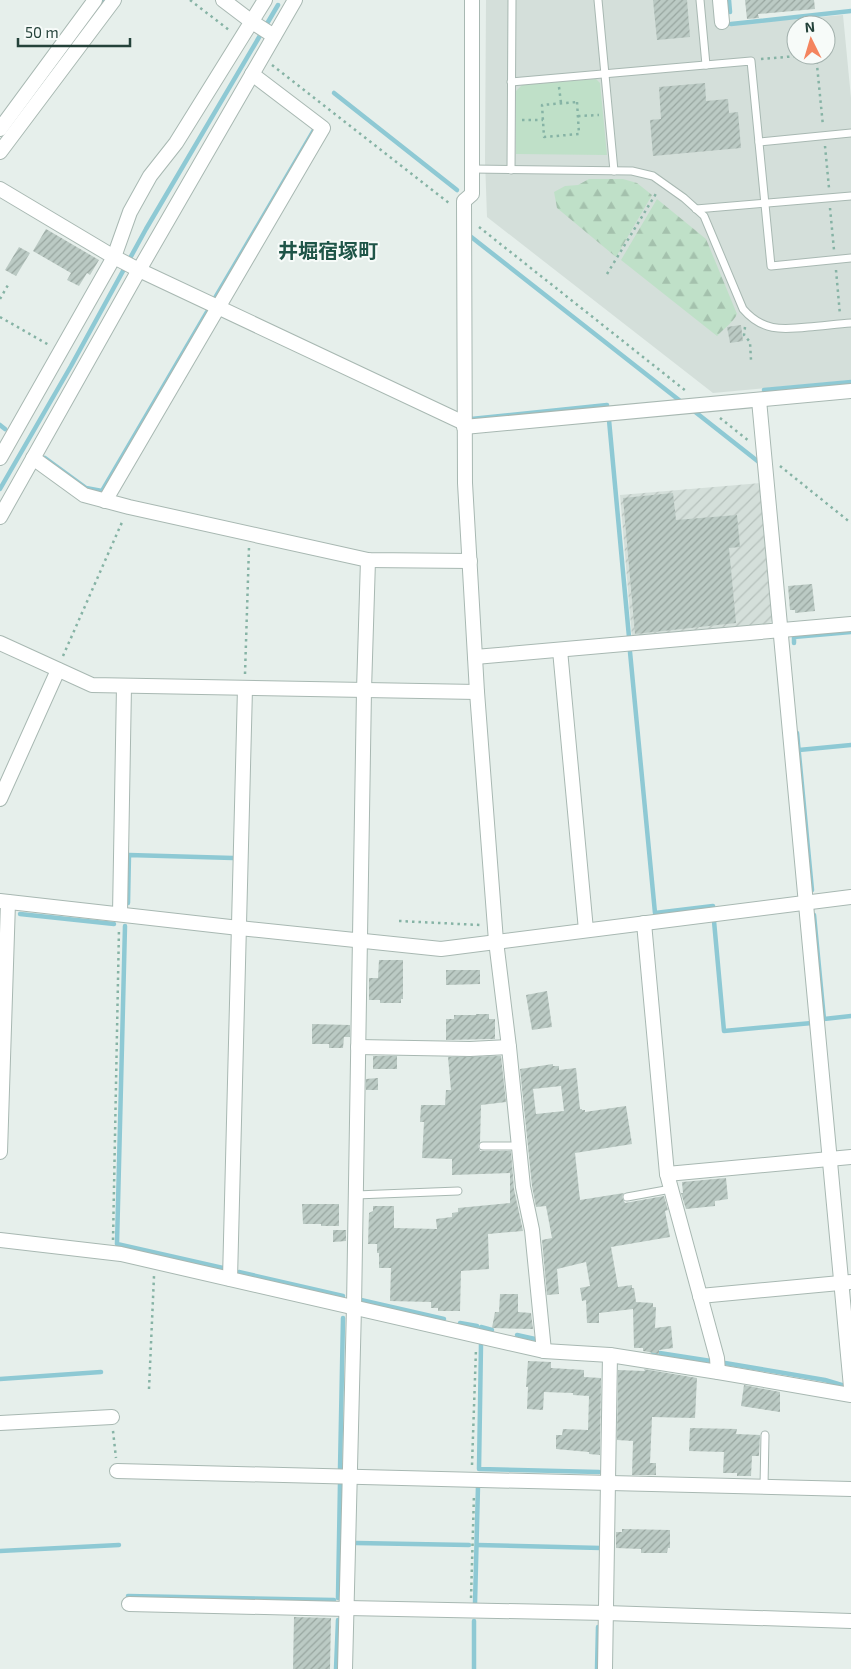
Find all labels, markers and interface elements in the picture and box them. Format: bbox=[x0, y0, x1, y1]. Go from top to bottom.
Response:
scale bar bbox=[18, 15, 130, 47]
north arrow bbox=[786, 15, 836, 65]
text: N bbox=[804, 18, 816, 35]
text: 50 m bbox=[25, 23, 59, 41]
district label: 井堀宿塚町 bbox=[278, 238, 378, 262]

